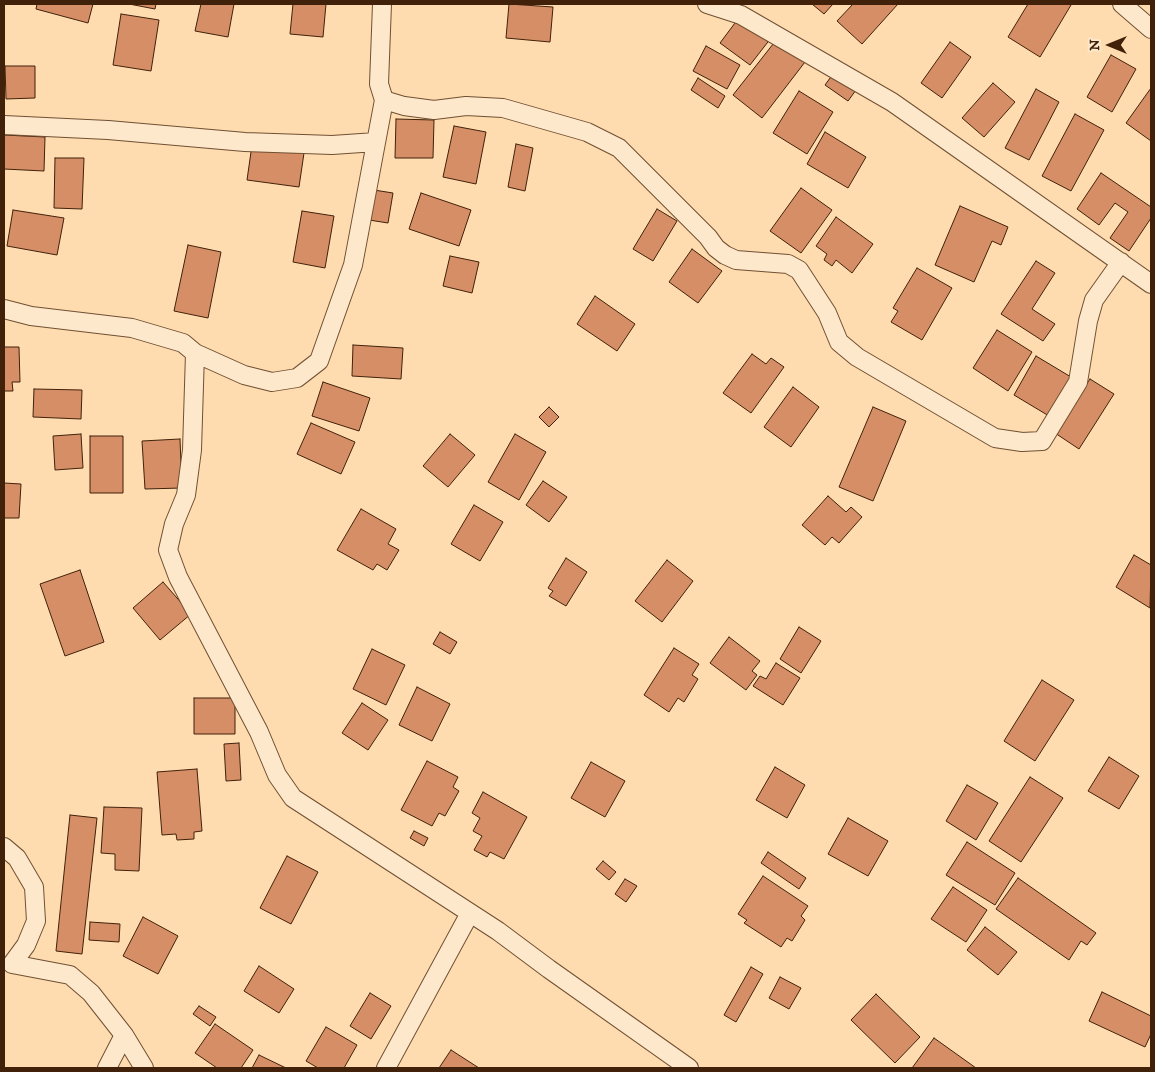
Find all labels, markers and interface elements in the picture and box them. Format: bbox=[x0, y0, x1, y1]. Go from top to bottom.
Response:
north arrow bbox=[1085, 20, 1135, 70]
text: N bbox=[1086, 39, 1104, 51]

